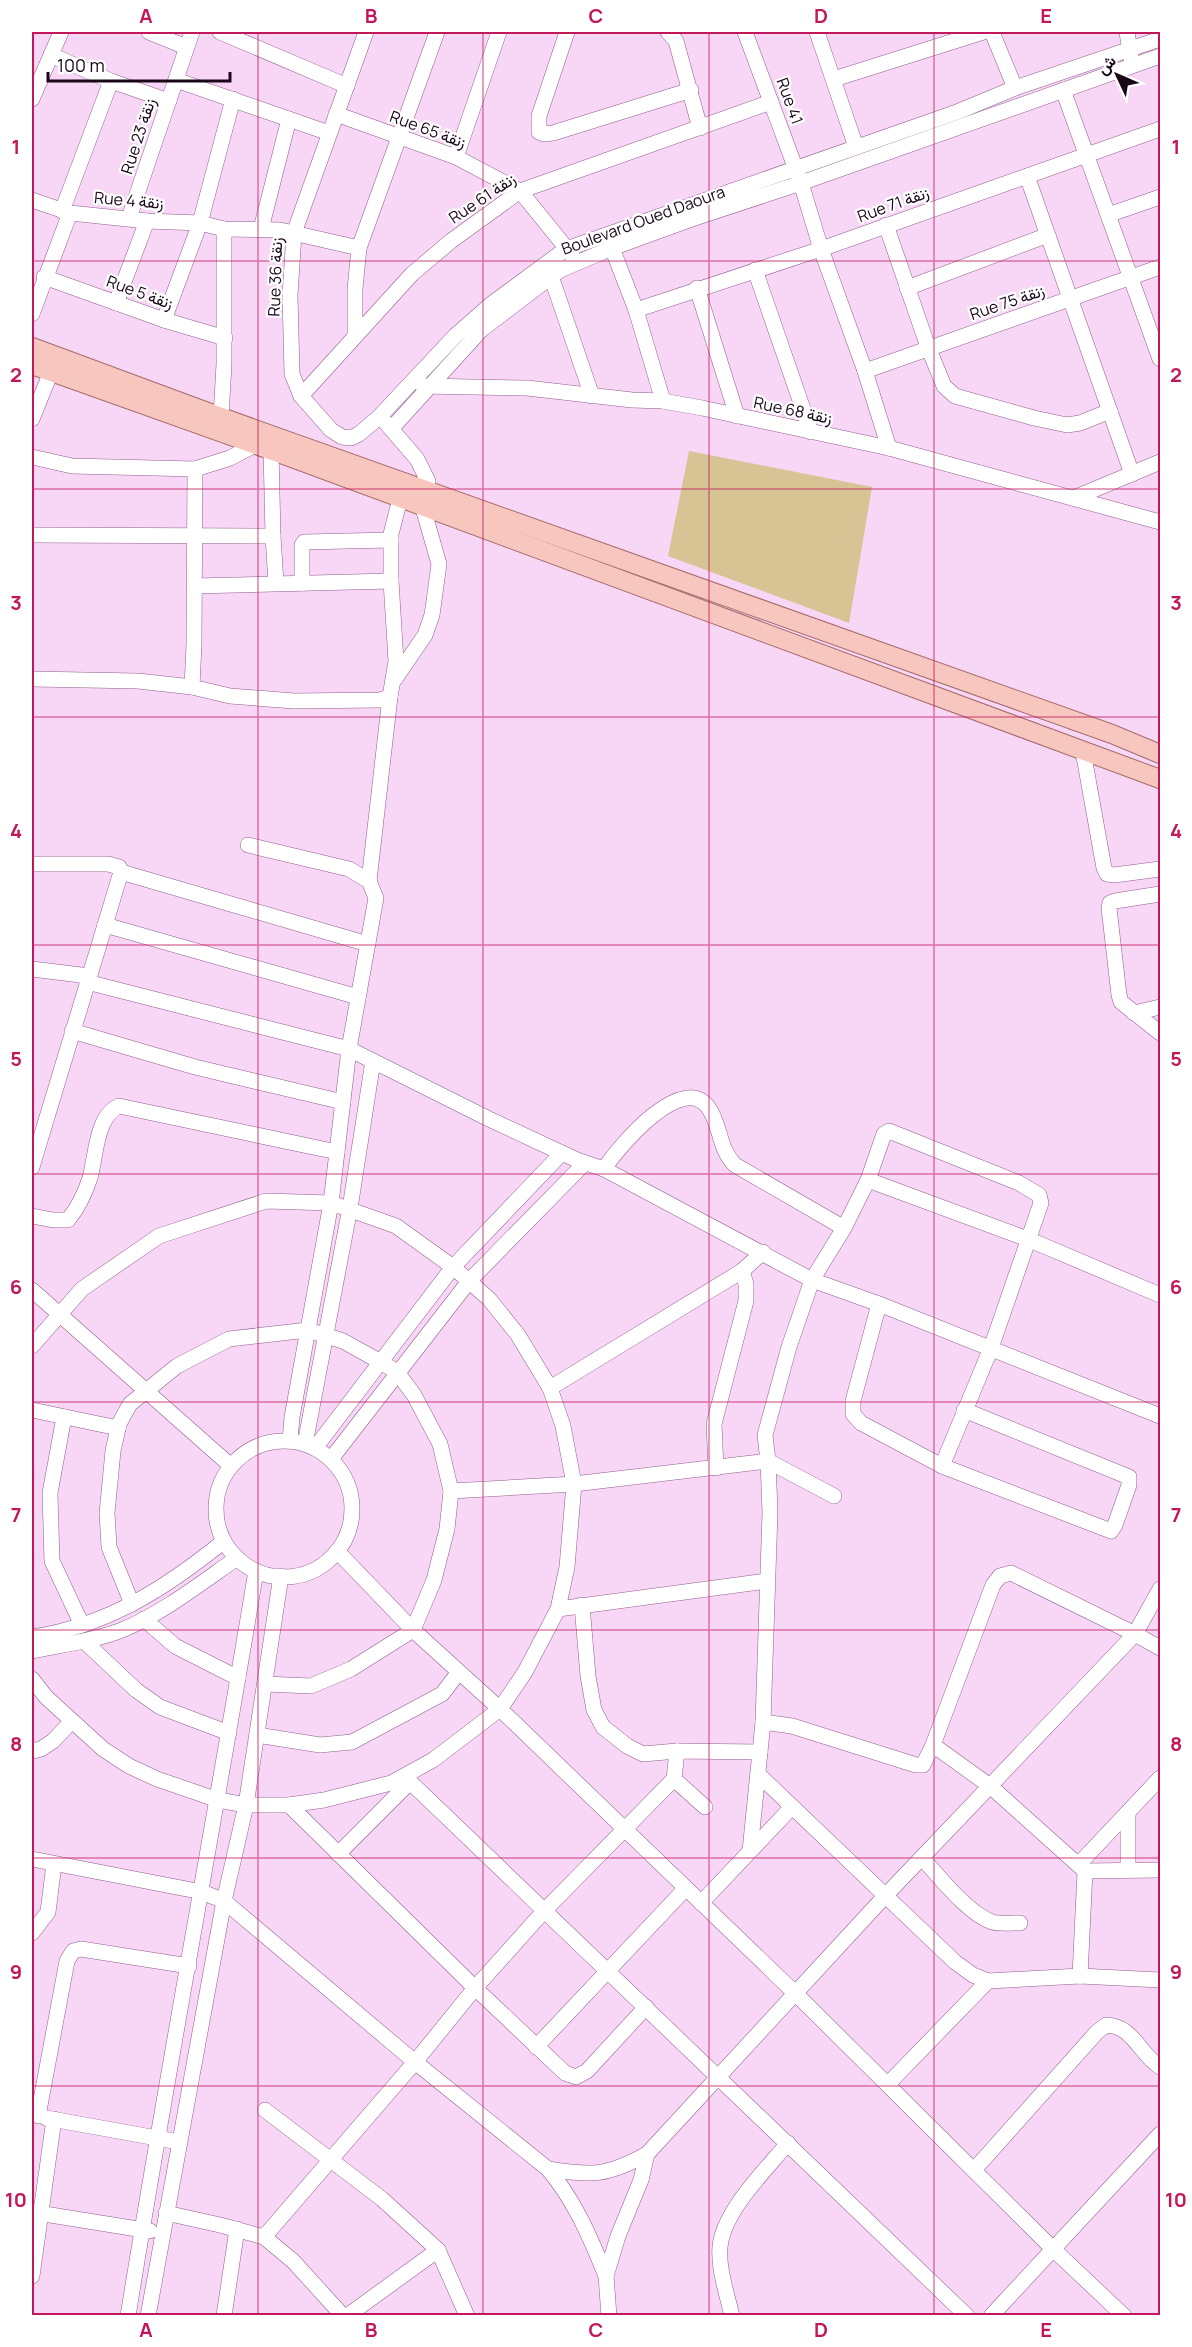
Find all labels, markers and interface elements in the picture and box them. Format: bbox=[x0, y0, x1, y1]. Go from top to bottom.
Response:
text: A bbox=[139, 2, 153, 29]
text: B bbox=[365, 2, 378, 29]
text: C bbox=[589, 2, 603, 29]
text: D bbox=[814, 2, 828, 29]
text: E bbox=[1040, 2, 1052, 29]
scale bar bbox=[48, 45, 230, 83]
north arrow bbox=[1087, 45, 1147, 105]
text: ش bbox=[1092, 50, 1121, 79]
text: 100 m bbox=[57, 53, 105, 77]
street label: Rue 41 bbox=[771, 75, 809, 127]
street label: Rue 23 زنقة bbox=[115, 95, 161, 177]
street label: Rue 65 زنقة bbox=[387, 105, 469, 153]
text: 1 bbox=[12, 133, 20, 160]
text: 1 bbox=[1172, 133, 1180, 160]
street label: Rue 61 زنقة bbox=[444, 167, 520, 229]
street label: Boulevard Oued Daoura bbox=[558, 180, 728, 260]
street label: Rue 71 زنقة bbox=[854, 181, 932, 227]
street label: Rue 4 زنقة bbox=[93, 186, 165, 214]
street label: Rue 36 زنقة bbox=[263, 237, 287, 317]
street label: Rue 5 زنقة bbox=[103, 270, 177, 314]
street label: Rue 75 زنقة bbox=[967, 279, 1047, 325]
text: 2 bbox=[10, 361, 22, 388]
text: 2 bbox=[1170, 361, 1182, 388]
street label: Rue 68 زنقة bbox=[752, 391, 834, 429]
text: 3 bbox=[10, 589, 22, 616]
text: 3 bbox=[1170, 589, 1182, 616]
text: 4 bbox=[10, 817, 22, 844]
text: 4 bbox=[1170, 817, 1182, 844]
text: 5 bbox=[10, 1045, 22, 1072]
text: 5 bbox=[1170, 1045, 1182, 1072]
text: 6 bbox=[10, 1273, 22, 1300]
text: 6 bbox=[1170, 1273, 1182, 1300]
text: 7 bbox=[11, 1501, 21, 1528]
text: 7 bbox=[1171, 1501, 1181, 1528]
text: 8 bbox=[10, 1730, 22, 1757]
text: 8 bbox=[1170, 1730, 1182, 1757]
text: 9 bbox=[10, 1958, 22, 1985]
text: 9 bbox=[1170, 1958, 1182, 1985]
text: 10 bbox=[5, 2186, 27, 2213]
text: 10 bbox=[1165, 2186, 1187, 2213]
text: A bbox=[139, 2316, 153, 2343]
text: B bbox=[365, 2316, 378, 2343]
text: C bbox=[589, 2316, 603, 2343]
text: D bbox=[814, 2316, 828, 2343]
text: E bbox=[1040, 2316, 1052, 2343]

